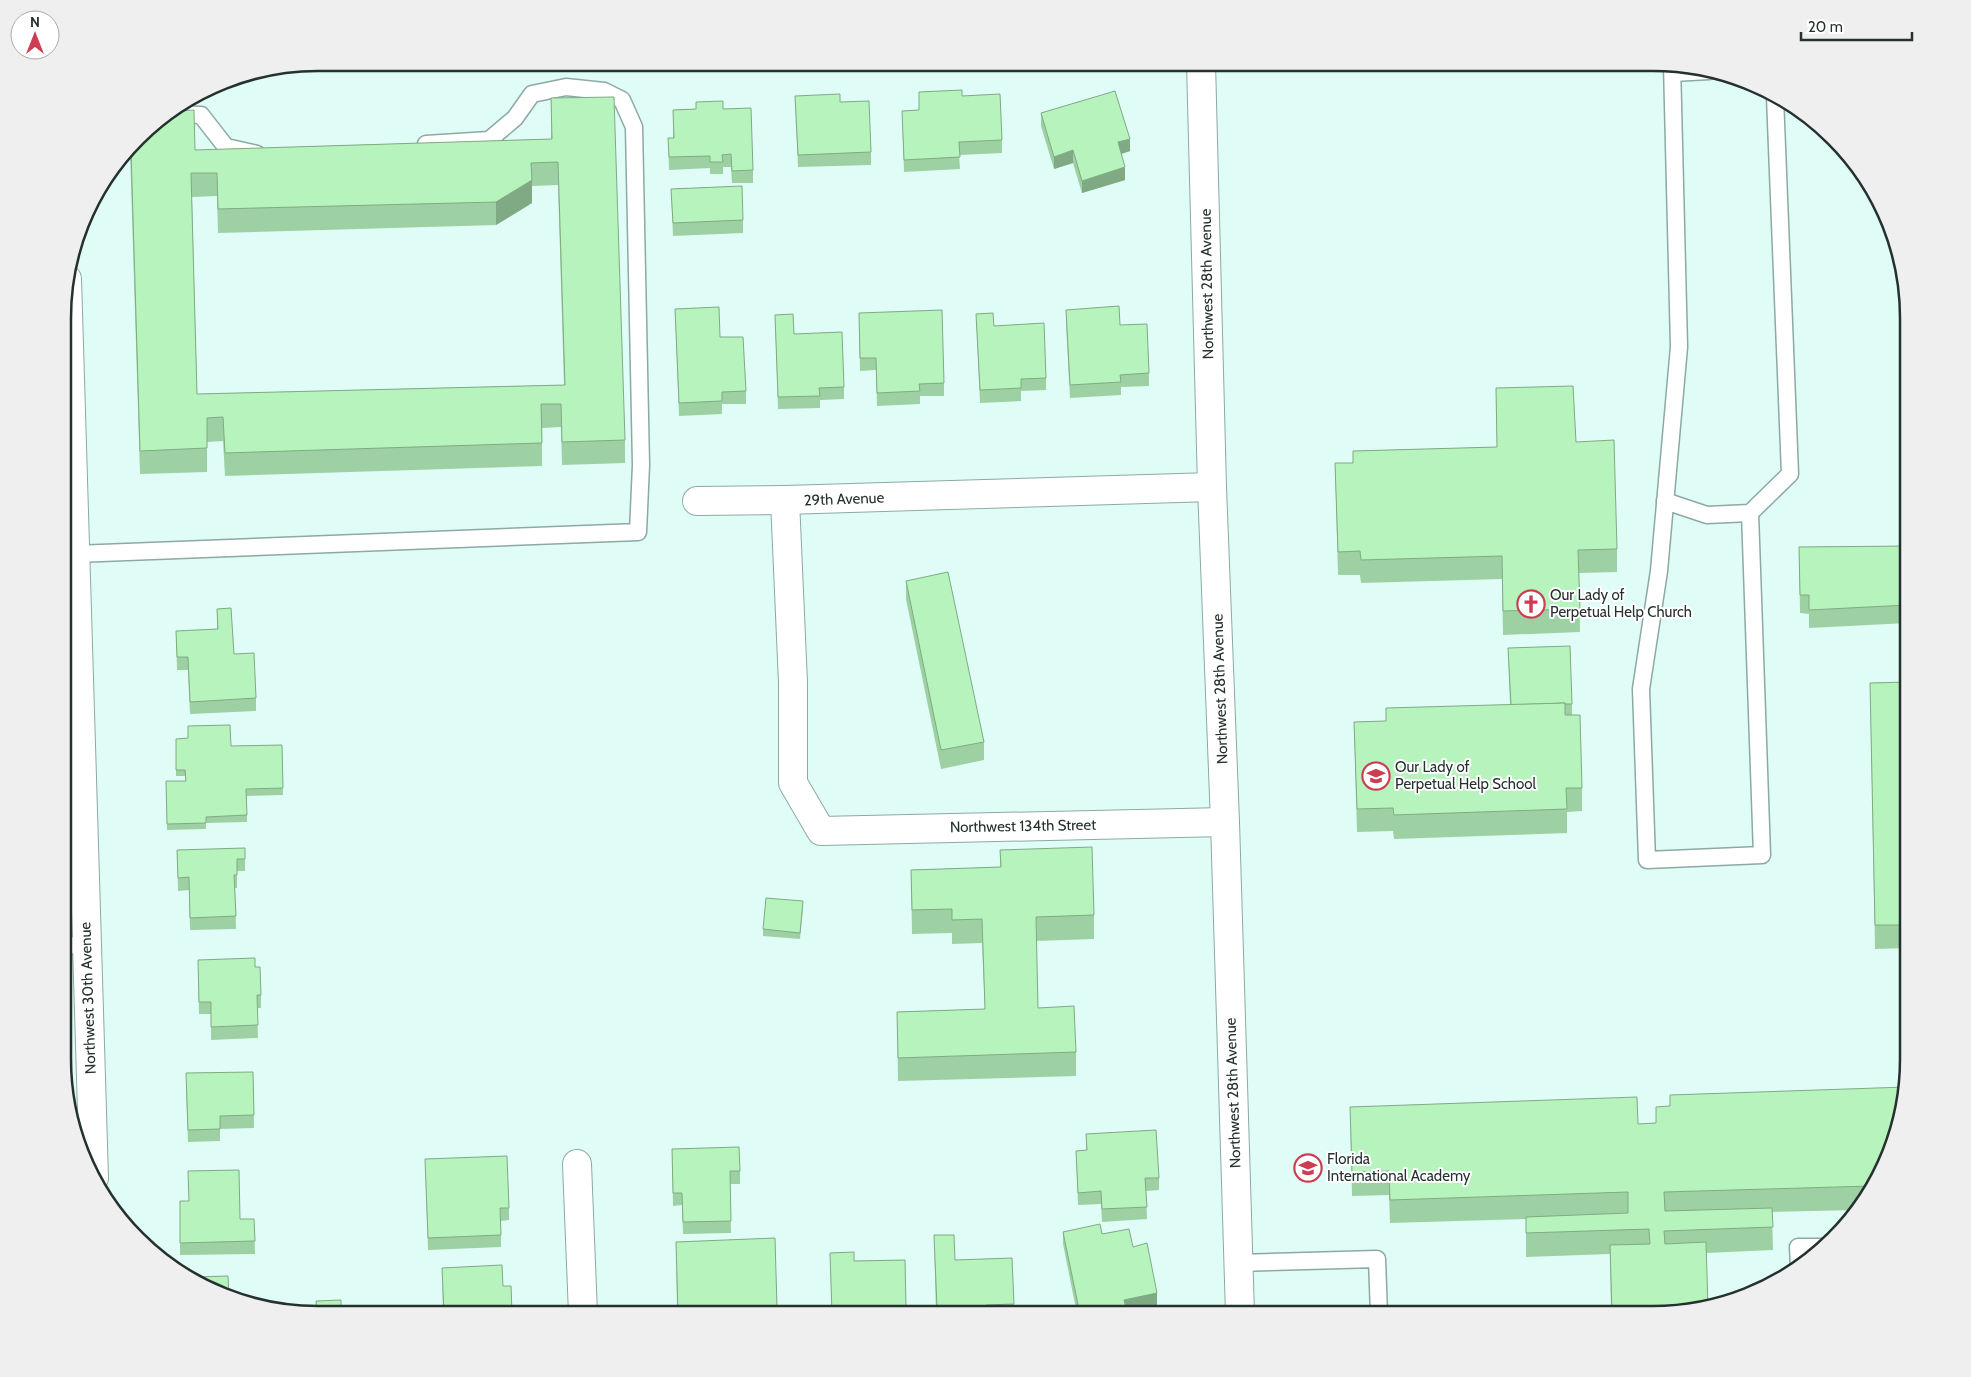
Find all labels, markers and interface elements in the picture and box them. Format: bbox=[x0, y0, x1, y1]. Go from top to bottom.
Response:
north arrow bbox=[10, 10, 60, 60]
scale bar bbox=[1801, 10, 1912, 42]
text: N bbox=[30, 13, 40, 31]
text: 20 m bbox=[1808, 18, 1843, 36]
street label: Northwest 28th Avenue bbox=[1197, 208, 1217, 359]
street label: 29th Avenue bbox=[803, 489, 885, 509]
place label: Our Lady of Perpetual Help Church bbox=[1550, 586, 1692, 621]
church icon: Our Lady of Perpetual Help Church bbox=[1516, 589, 1546, 619]
street label: Northwest 28th Avenue bbox=[1208, 613, 1232, 765]
place label: Our Lady of Perpetual Help School bbox=[1395, 758, 1536, 793]
school or university icon: Our Lady of Perpetual Help School bbox=[1361, 761, 1391, 791]
street label: Northwest 134th Street bbox=[950, 816, 1096, 836]
street label: Northwest 30th Avenue bbox=[76, 921, 100, 1074]
street label: Northwest 28th Avenue bbox=[1221, 1017, 1245, 1169]
place label: Florida International Academy bbox=[1327, 1150, 1471, 1185]
school or university icon: Florida International Academy bbox=[1293, 1153, 1323, 1183]

